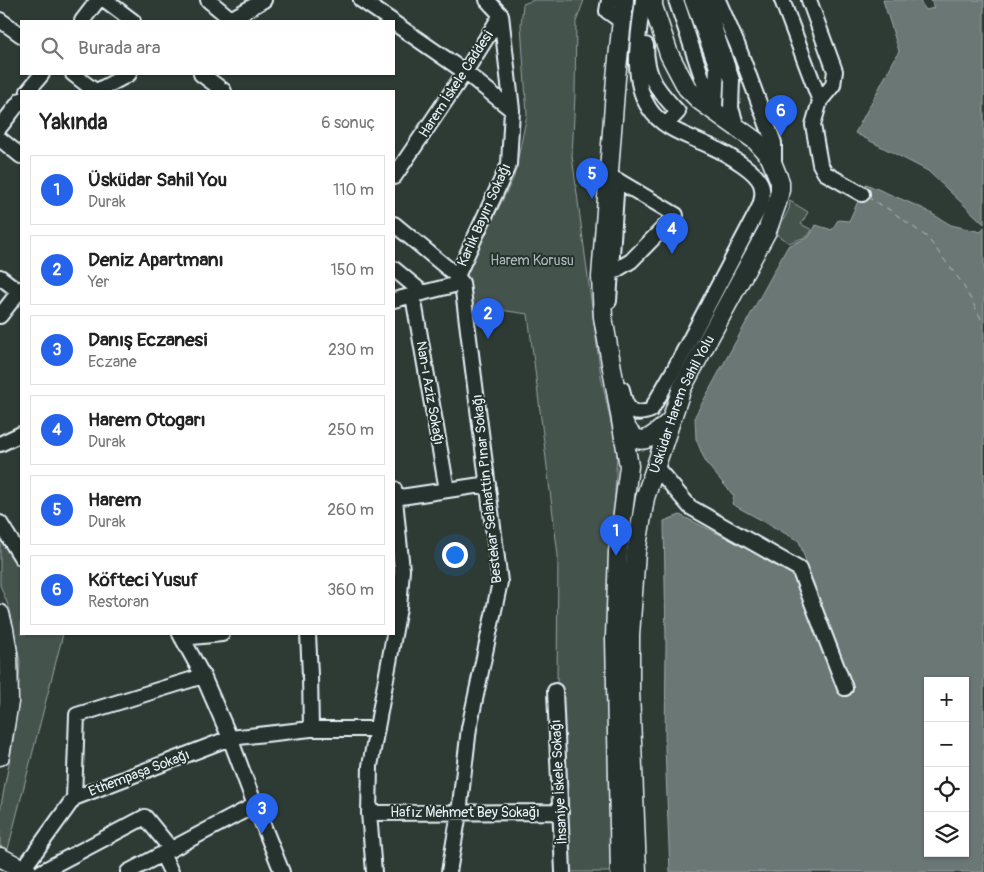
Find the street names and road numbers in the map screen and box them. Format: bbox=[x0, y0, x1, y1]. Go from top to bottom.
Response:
street label: Harem İskele Caddesi bbox=[415, 27, 497, 141]
street label: Karlık Bayırı Sokağı bbox=[454, 161, 514, 269]
street label: Üsküdar Harem Sahil Yolu bbox=[645, 332, 718, 475]
street label: Nan-ı Aziz Sokağı bbox=[413, 340, 447, 446]
street label: Bestekar Selahattin Pınar Sokağı bbox=[469, 394, 505, 584]
street label: İhsaniye İskele Sokağı bbox=[547, 719, 571, 845]
street label: Ethempaşa Sokağı bbox=[86, 746, 192, 800]
street label: Hafız Mehmet Bey Sokağı bbox=[390, 804, 540, 821]

